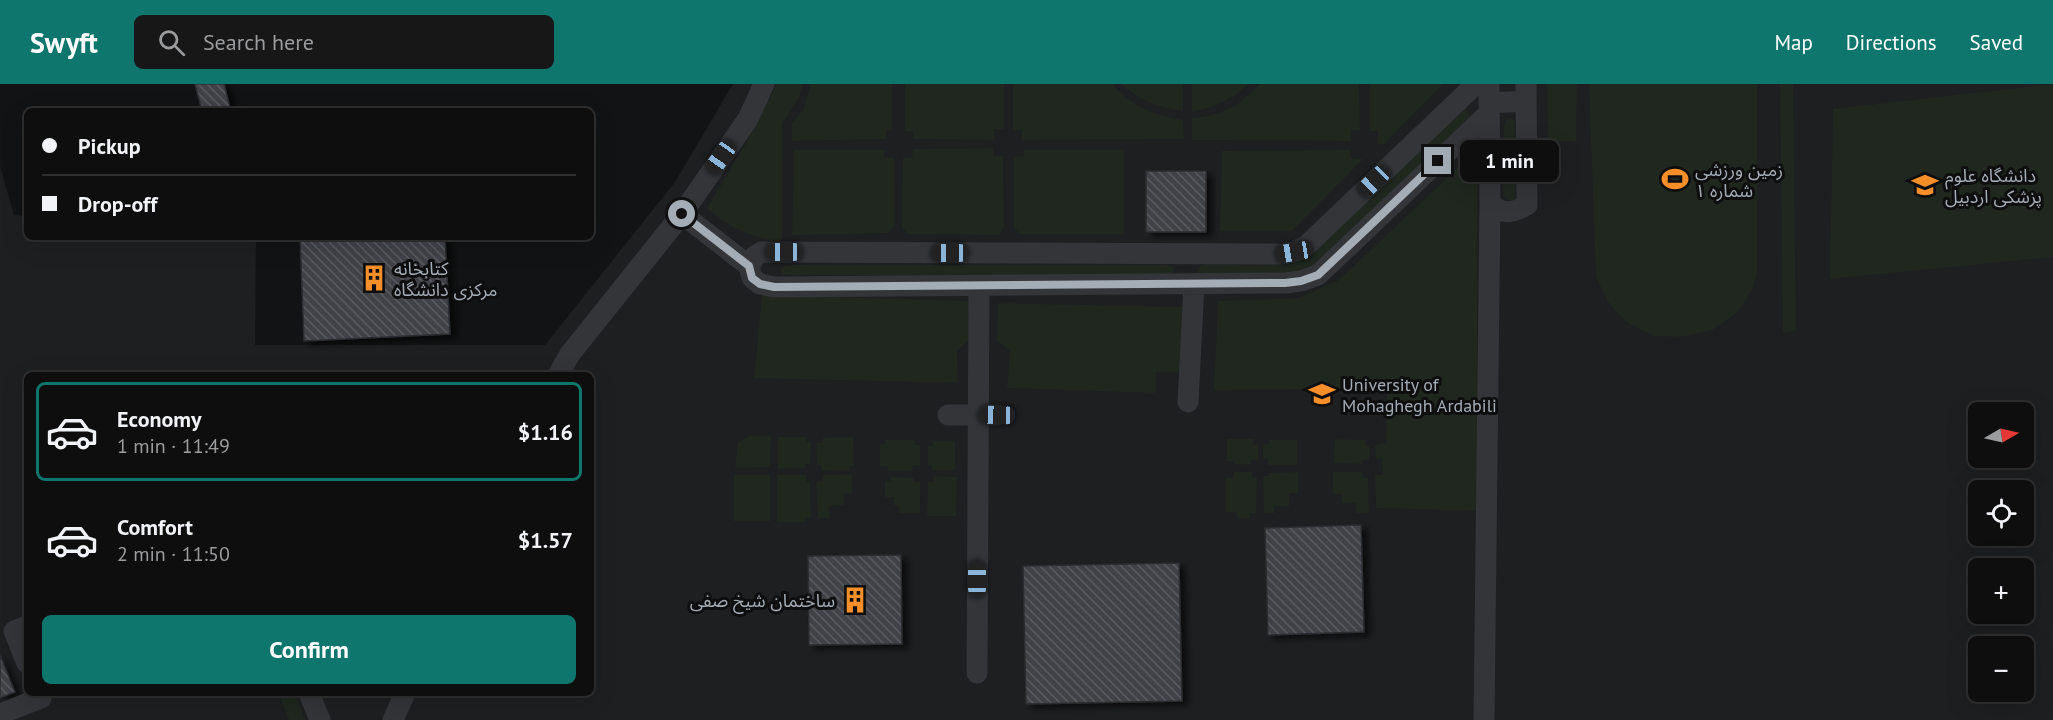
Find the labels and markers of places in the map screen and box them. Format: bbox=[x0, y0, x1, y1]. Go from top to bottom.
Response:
place label: زمین ورزشی شماره ۱ bbox=[1695, 158, 1783, 202]
sports icon: زمین ورزشی شماره ۱ bbox=[1660, 164, 1690, 194]
place label: دانشگاه علوم پزشکی اردبیل bbox=[1945, 164, 2042, 208]
school or university icon: دانشگاه علوم پزشکی اردبیل bbox=[1910, 170, 1940, 200]
place label: کتابخانه مرکزی دانشگاه bbox=[394, 257, 498, 301]
building icon: کتابخانه مرکزی دانشگاه bbox=[359, 263, 389, 293]
place label: University of Mohaghegh Ardabili bbox=[1342, 373, 1497, 417]
school or university icon: University of Mohaghegh Ardabili bbox=[1307, 379, 1337, 409]
building icon: ساختمان شیخ صفی bbox=[840, 585, 870, 615]
place label: ساختمان شیخ صفی bbox=[690, 589, 835, 614]

